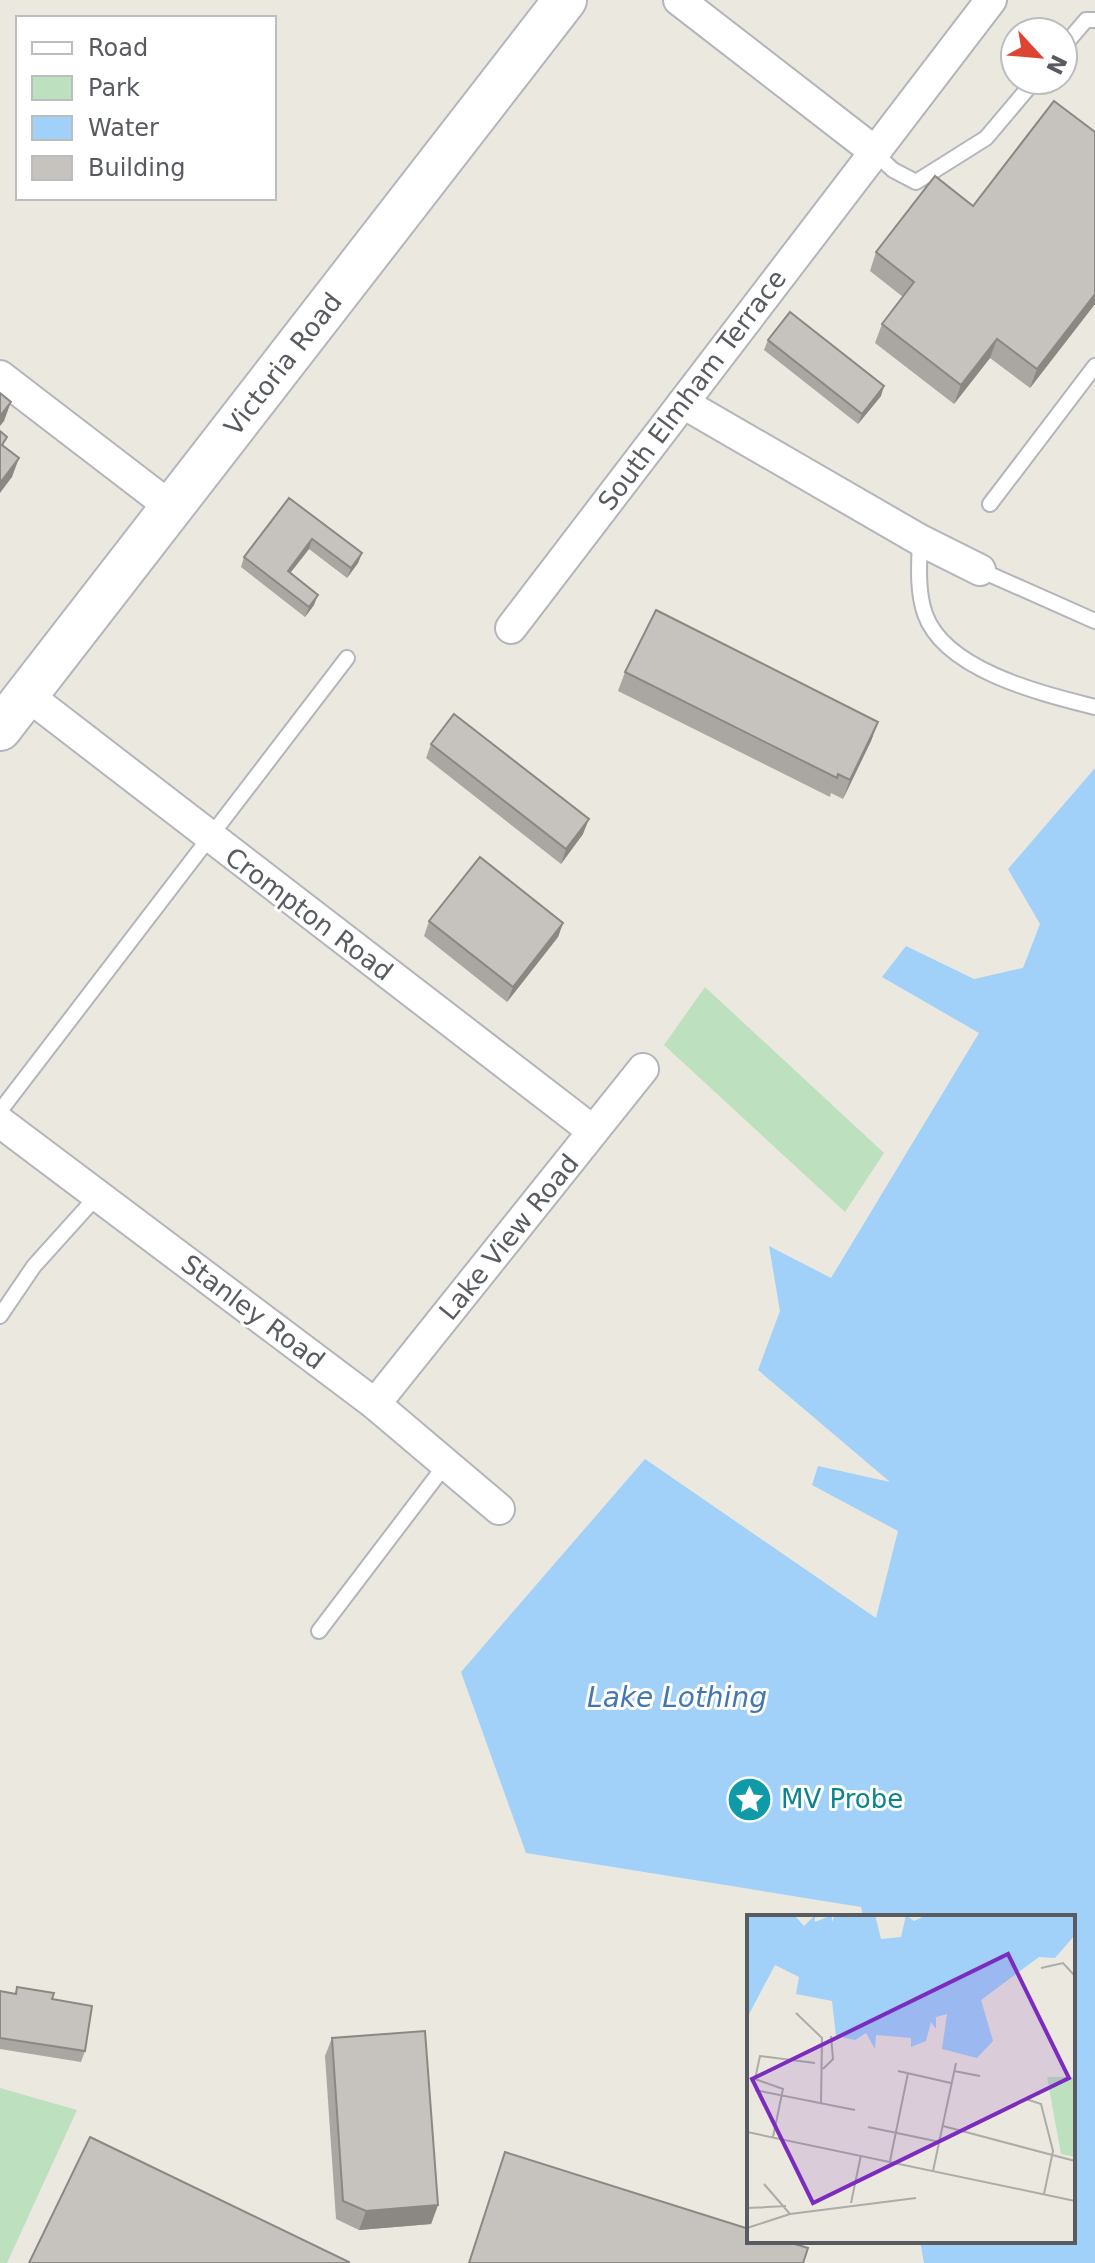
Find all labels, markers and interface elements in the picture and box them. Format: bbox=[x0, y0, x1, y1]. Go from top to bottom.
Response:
legend bbox=[16, 16, 276, 200]
north arrow bbox=[999, 16, 1079, 96]
text: Road bbox=[88, 34, 148, 62]
text: N bbox=[1041, 51, 1072, 78]
text: Park bbox=[88, 74, 140, 102]
text: Water bbox=[88, 114, 159, 142]
text: Building bbox=[88, 154, 185, 182]
street label: South Elmham Terrace bbox=[592, 264, 792, 516]
street label: Victoria Road bbox=[218, 287, 348, 441]
street label: Crompton Road bbox=[219, 841, 399, 987]
street label: Lake View Road bbox=[433, 1148, 585, 1326]
street label: Stanley Road bbox=[176, 1248, 330, 1376]
water label: Lake Lothing bbox=[587, 1681, 767, 1714]
place icon: MV Probe bbox=[726, 1775, 774, 1823]
place label: MV Probe bbox=[781, 1784, 903, 1814]
inset map bbox=[747, 1915, 1075, 2243]

